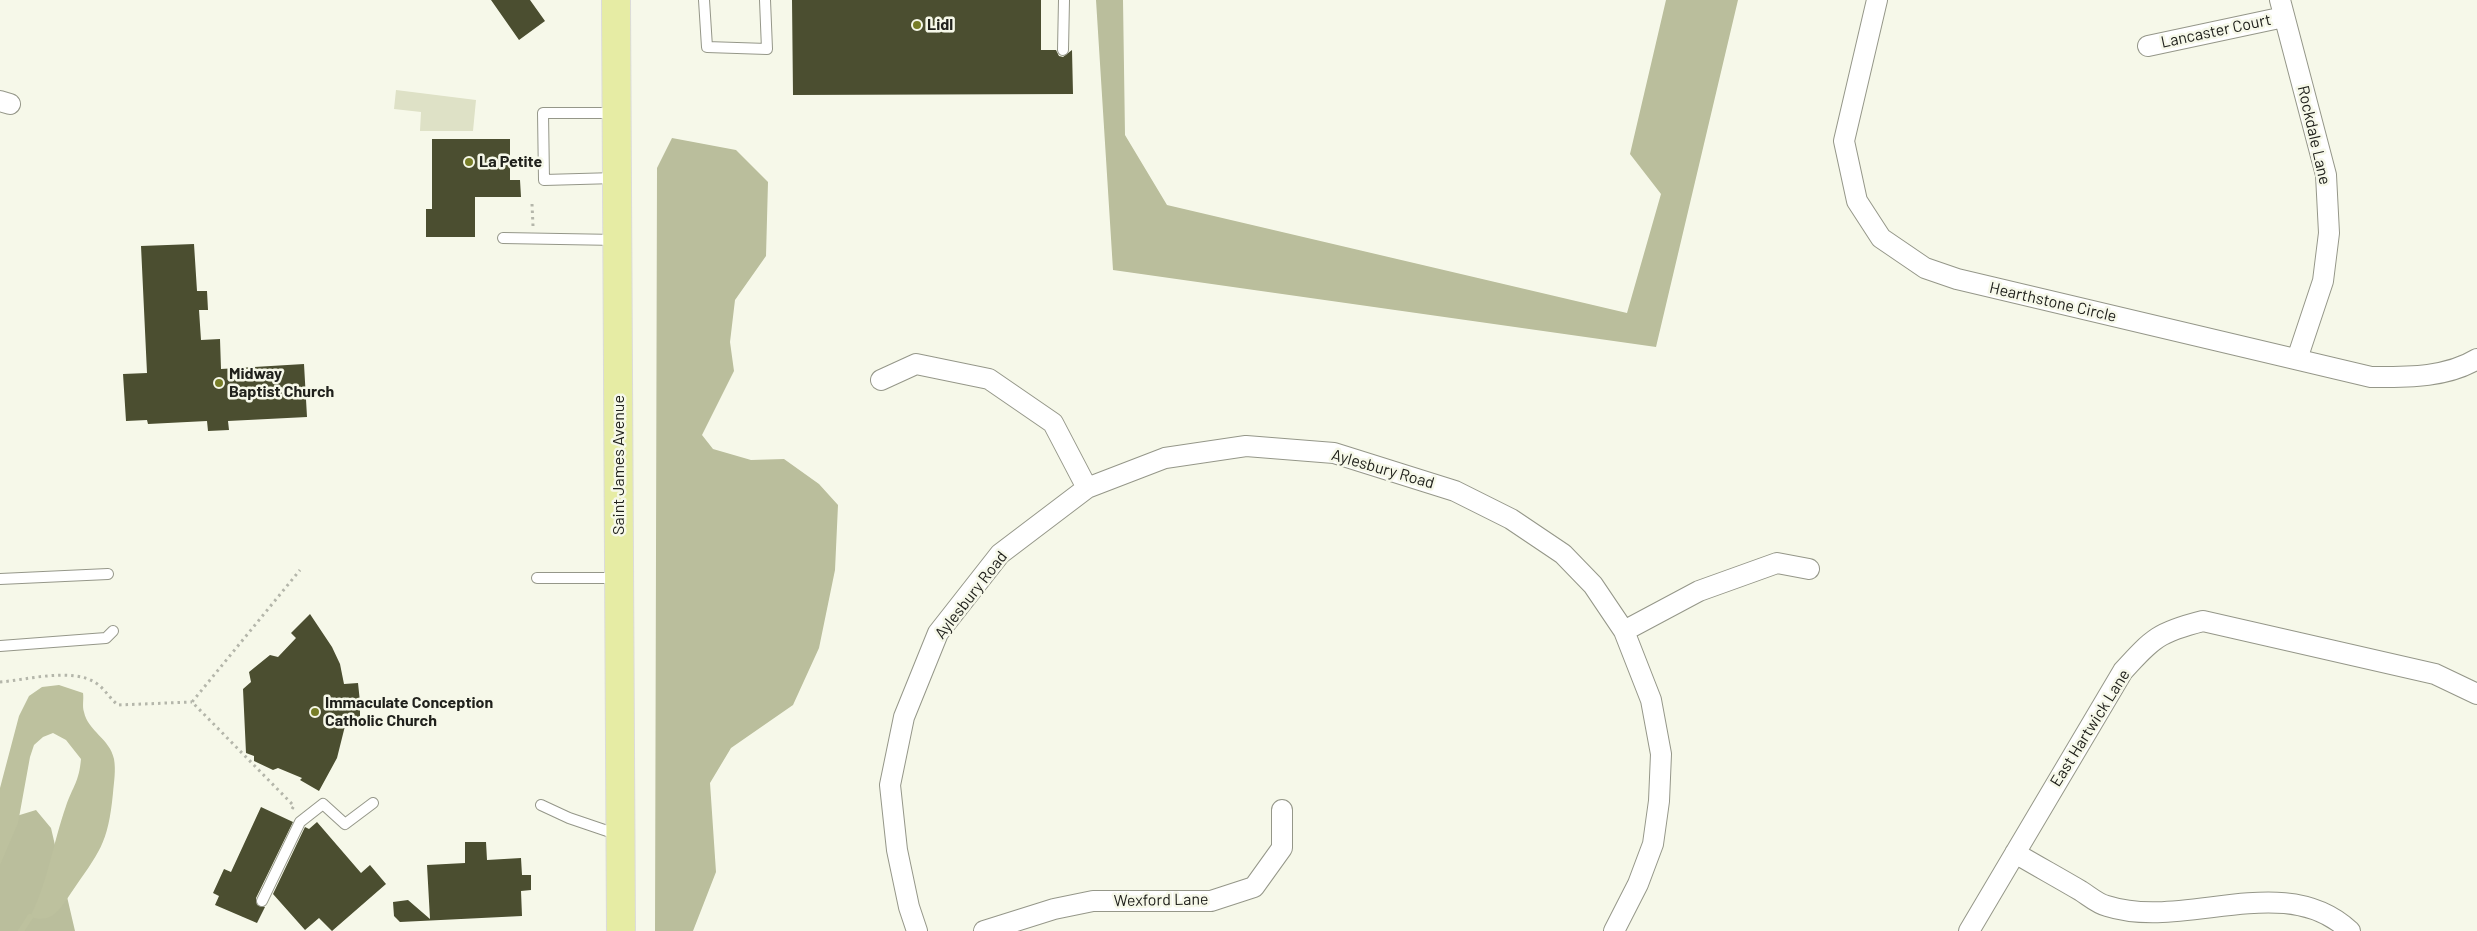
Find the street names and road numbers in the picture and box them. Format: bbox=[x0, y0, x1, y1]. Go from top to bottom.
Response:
street label: Lancaster Court bbox=[2159, 10, 2273, 52]
street label: Rockdale Lane bbox=[2293, 84, 2335, 186]
street label: Hearthstone Circle bbox=[1988, 278, 2118, 326]
street label: Saint James Avenue bbox=[609, 395, 629, 535]
street label: Aylesbury Road bbox=[1329, 445, 1437, 493]
street label: Aylesbury Road bbox=[931, 547, 1011, 643]
street label: East Hartwick Lane bbox=[2046, 666, 2134, 790]
street label: Wexford Lane bbox=[1113, 890, 1209, 910]

